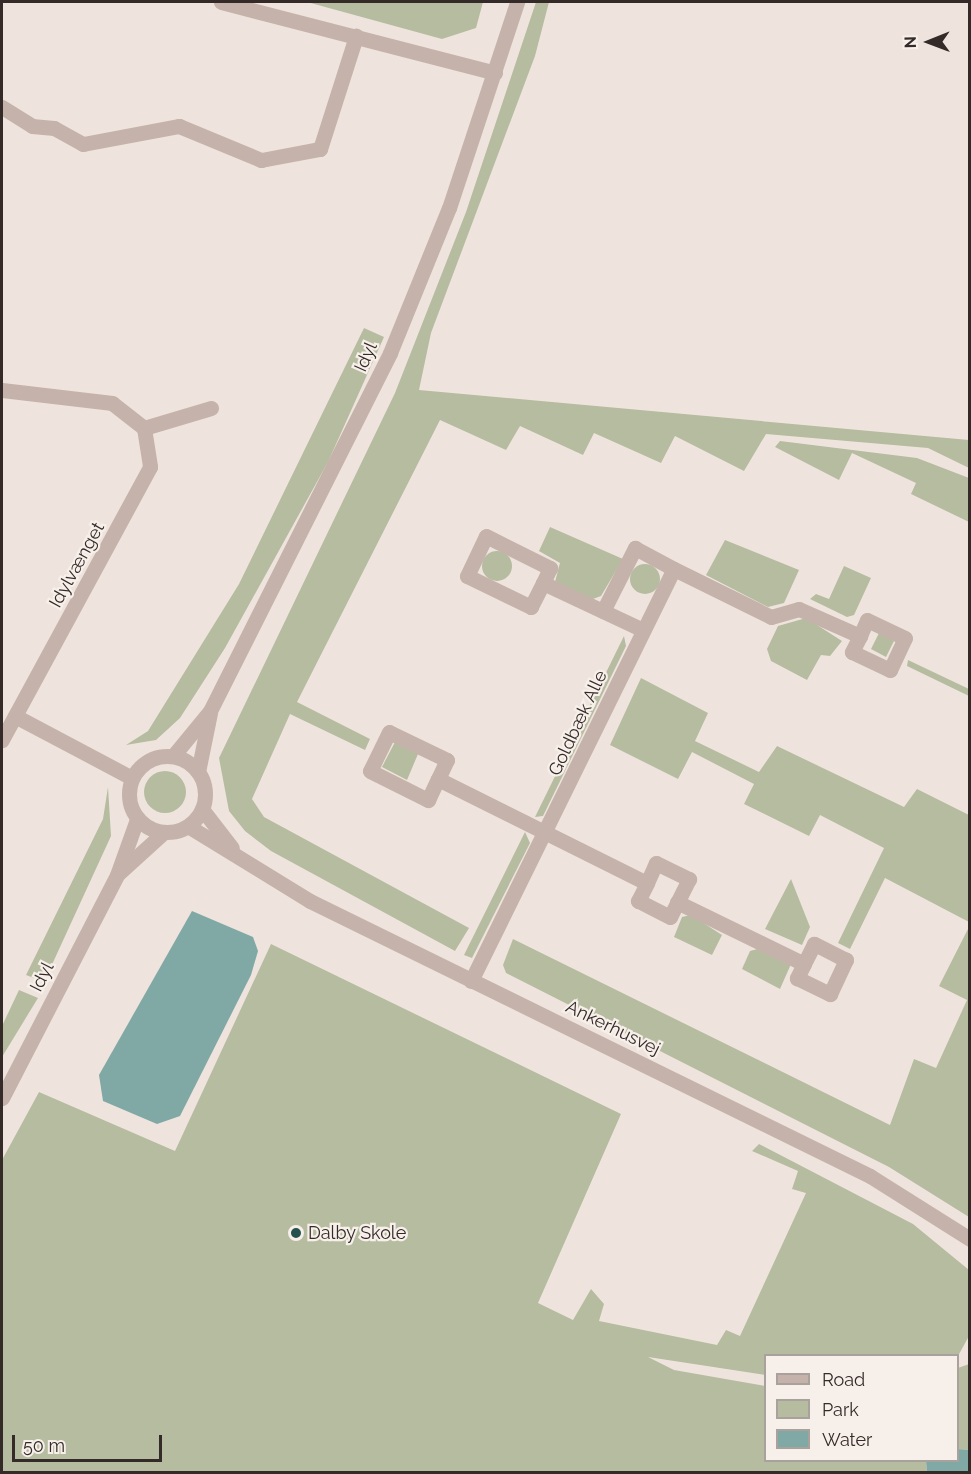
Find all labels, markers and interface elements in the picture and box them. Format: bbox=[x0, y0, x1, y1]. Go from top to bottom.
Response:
north arrow bbox=[899, 12, 959, 72]
text: N bbox=[901, 36, 920, 49]
street label: Idyl bbox=[350, 339, 382, 375]
street label: Idylvænget bbox=[45, 519, 109, 611]
street label: Goldbæk Alle bbox=[544, 667, 612, 779]
street label: Idyl bbox=[26, 959, 58, 995]
street label: Ankerhusvej bbox=[562, 996, 664, 1060]
place label: Dalby Skole bbox=[308, 1222, 407, 1244]
marker: Dalby Skole bbox=[289, 1226, 303, 1240]
legend bbox=[764, 1354, 959, 1462]
text: Road bbox=[822, 1369, 865, 1390]
text: Park bbox=[822, 1399, 859, 1420]
scale bar bbox=[15, 1423, 165, 1461]
text: Water bbox=[822, 1429, 872, 1450]
text: 50 m bbox=[23, 1435, 65, 1456]

